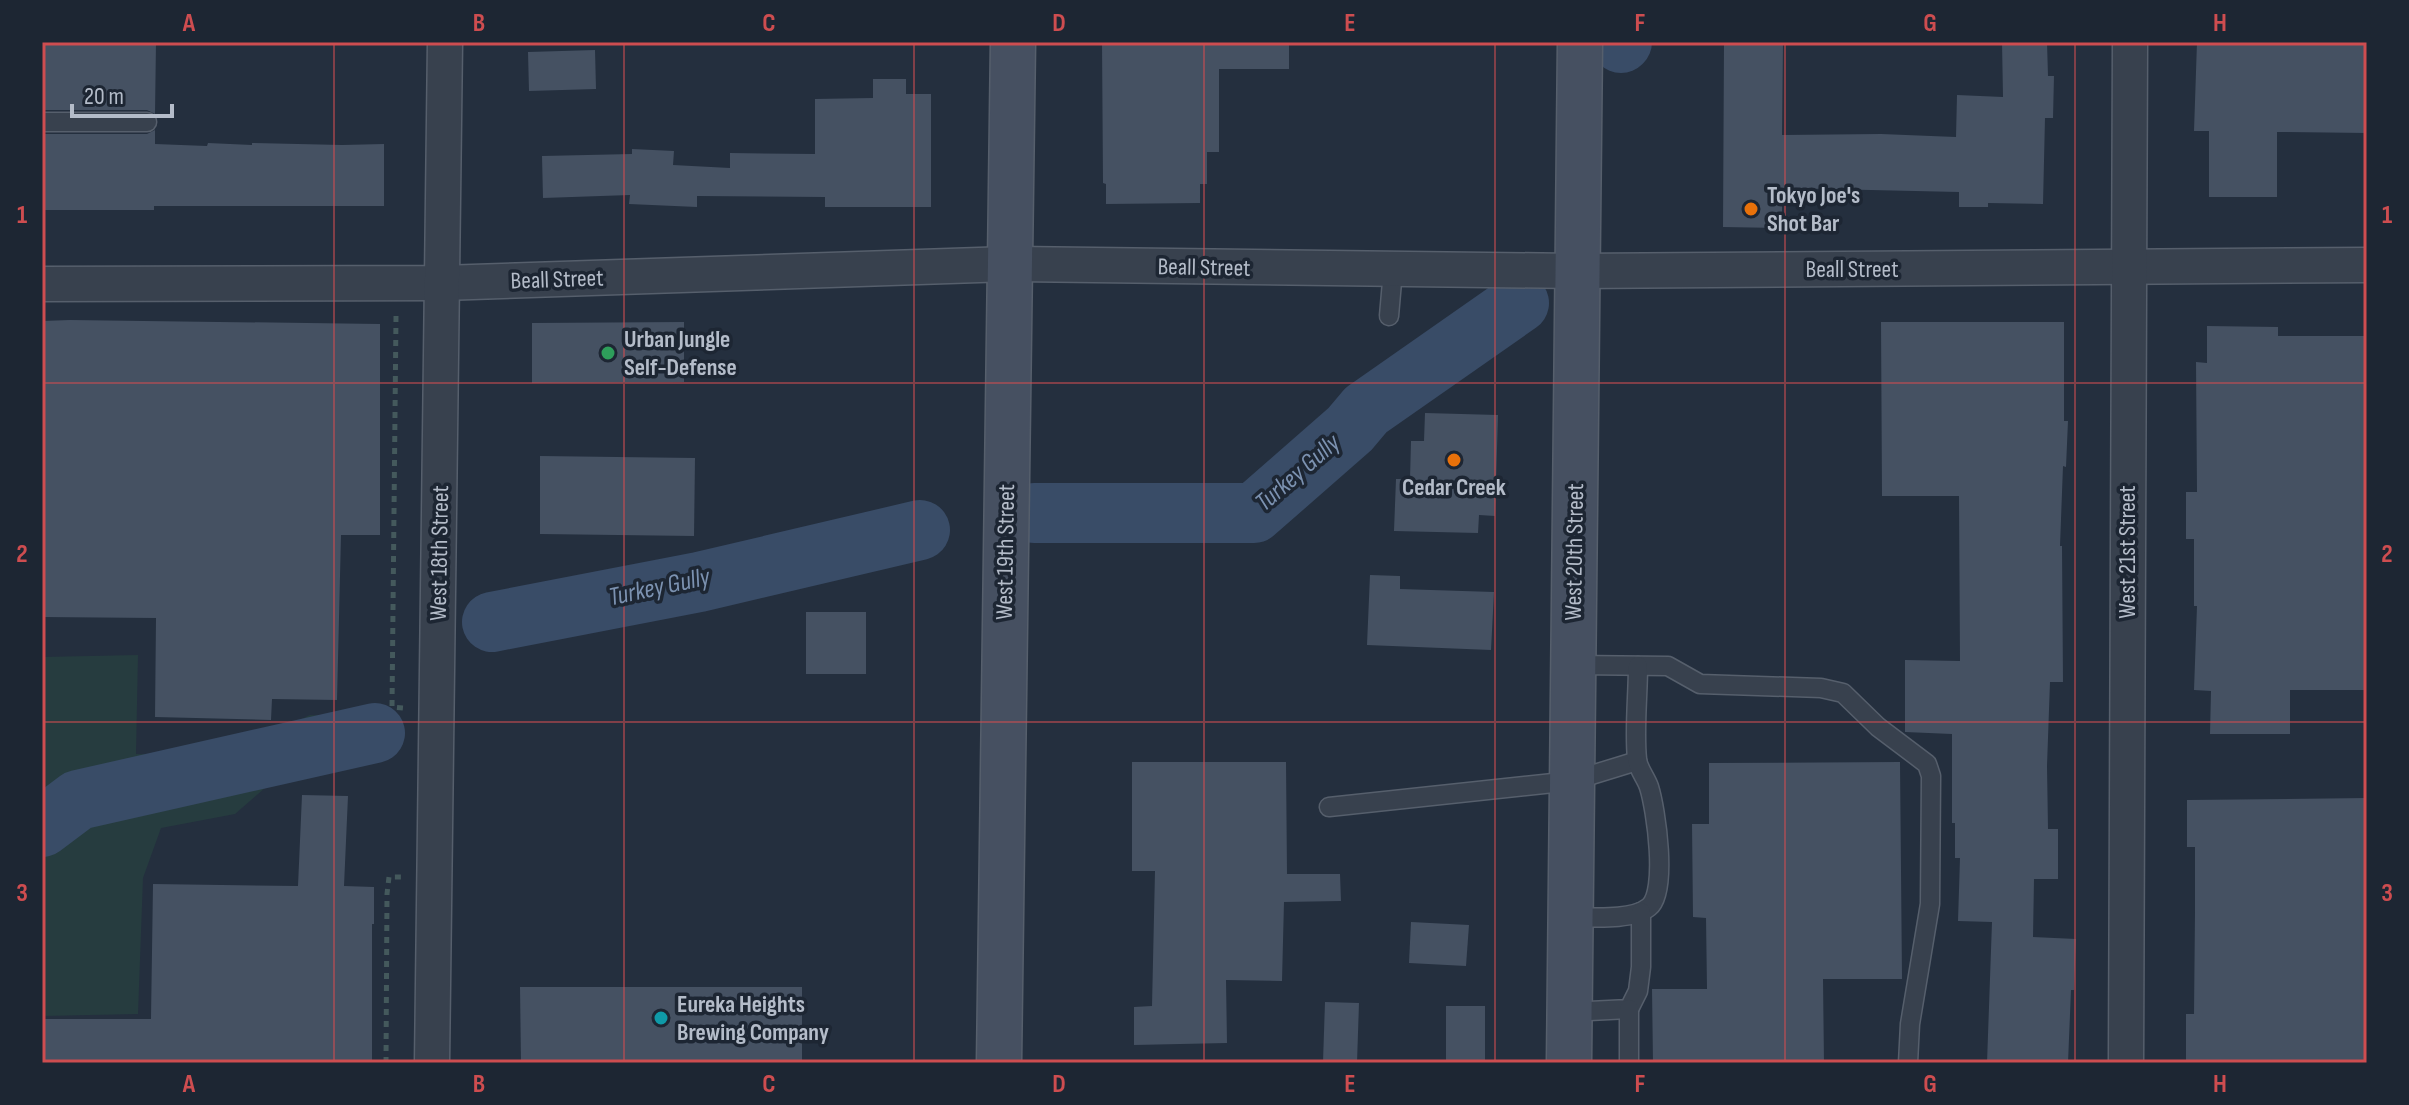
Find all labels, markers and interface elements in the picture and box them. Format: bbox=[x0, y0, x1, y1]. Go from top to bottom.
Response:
text: A bbox=[182, 8, 196, 39]
text: B bbox=[473, 8, 485, 39]
text: C bbox=[762, 8, 776, 39]
text: D bbox=[1052, 8, 1066, 39]
text: E bbox=[1344, 8, 1356, 39]
text: F bbox=[1635, 8, 1646, 39]
text: G bbox=[1923, 8, 1937, 39]
text: H bbox=[2213, 8, 2227, 39]
scale bar bbox=[72, 68, 172, 118]
text: 20 m bbox=[84, 82, 124, 111]
place label: Tokyo Joe's Shot Bar bbox=[1767, 181, 1860, 238]
text: 1 bbox=[17, 200, 27, 231]
marker: Tokyo Joe's Shot Bar bbox=[1742, 200, 1760, 218]
text: 1 bbox=[2382, 200, 2392, 231]
street label: Beall Street bbox=[1157, 252, 1251, 283]
street label: Beall Street bbox=[1806, 255, 1898, 284]
street label: Beall Street bbox=[510, 263, 604, 296]
place label: Urban Jungle Self-Defense bbox=[624, 325, 737, 382]
marker: Urban Jungle Self-Defense bbox=[599, 344, 617, 362]
water label: Turkey Gully bbox=[1249, 427, 1348, 518]
marker: Cedar Creek bbox=[1445, 451, 1463, 469]
place label: Cedar Creek bbox=[1402, 473, 1506, 502]
street label: West 20th Street bbox=[1559, 483, 1590, 621]
street label: West 19th Street bbox=[990, 484, 1021, 620]
street label: West 18th Street bbox=[424, 485, 455, 621]
street label: West 21st Street bbox=[2113, 485, 2142, 619]
text: 2 bbox=[16, 539, 28, 570]
text: 2 bbox=[2381, 539, 2393, 570]
water label: Turkey Gully bbox=[606, 561, 714, 613]
text: 3 bbox=[16, 878, 28, 909]
text: 3 bbox=[2381, 878, 2393, 909]
place label: Eureka Heights Brewing Company bbox=[677, 990, 829, 1047]
marker: Eureka Heights Brewing Company bbox=[652, 1009, 670, 1027]
text: A bbox=[182, 1069, 196, 1100]
text: B bbox=[473, 1069, 485, 1100]
text: C bbox=[762, 1069, 776, 1100]
text: D bbox=[1052, 1069, 1066, 1100]
text: E bbox=[1344, 1069, 1356, 1100]
text: F bbox=[1635, 1069, 1646, 1100]
text: G bbox=[1923, 1069, 1937, 1100]
text: H bbox=[2213, 1069, 2227, 1100]

